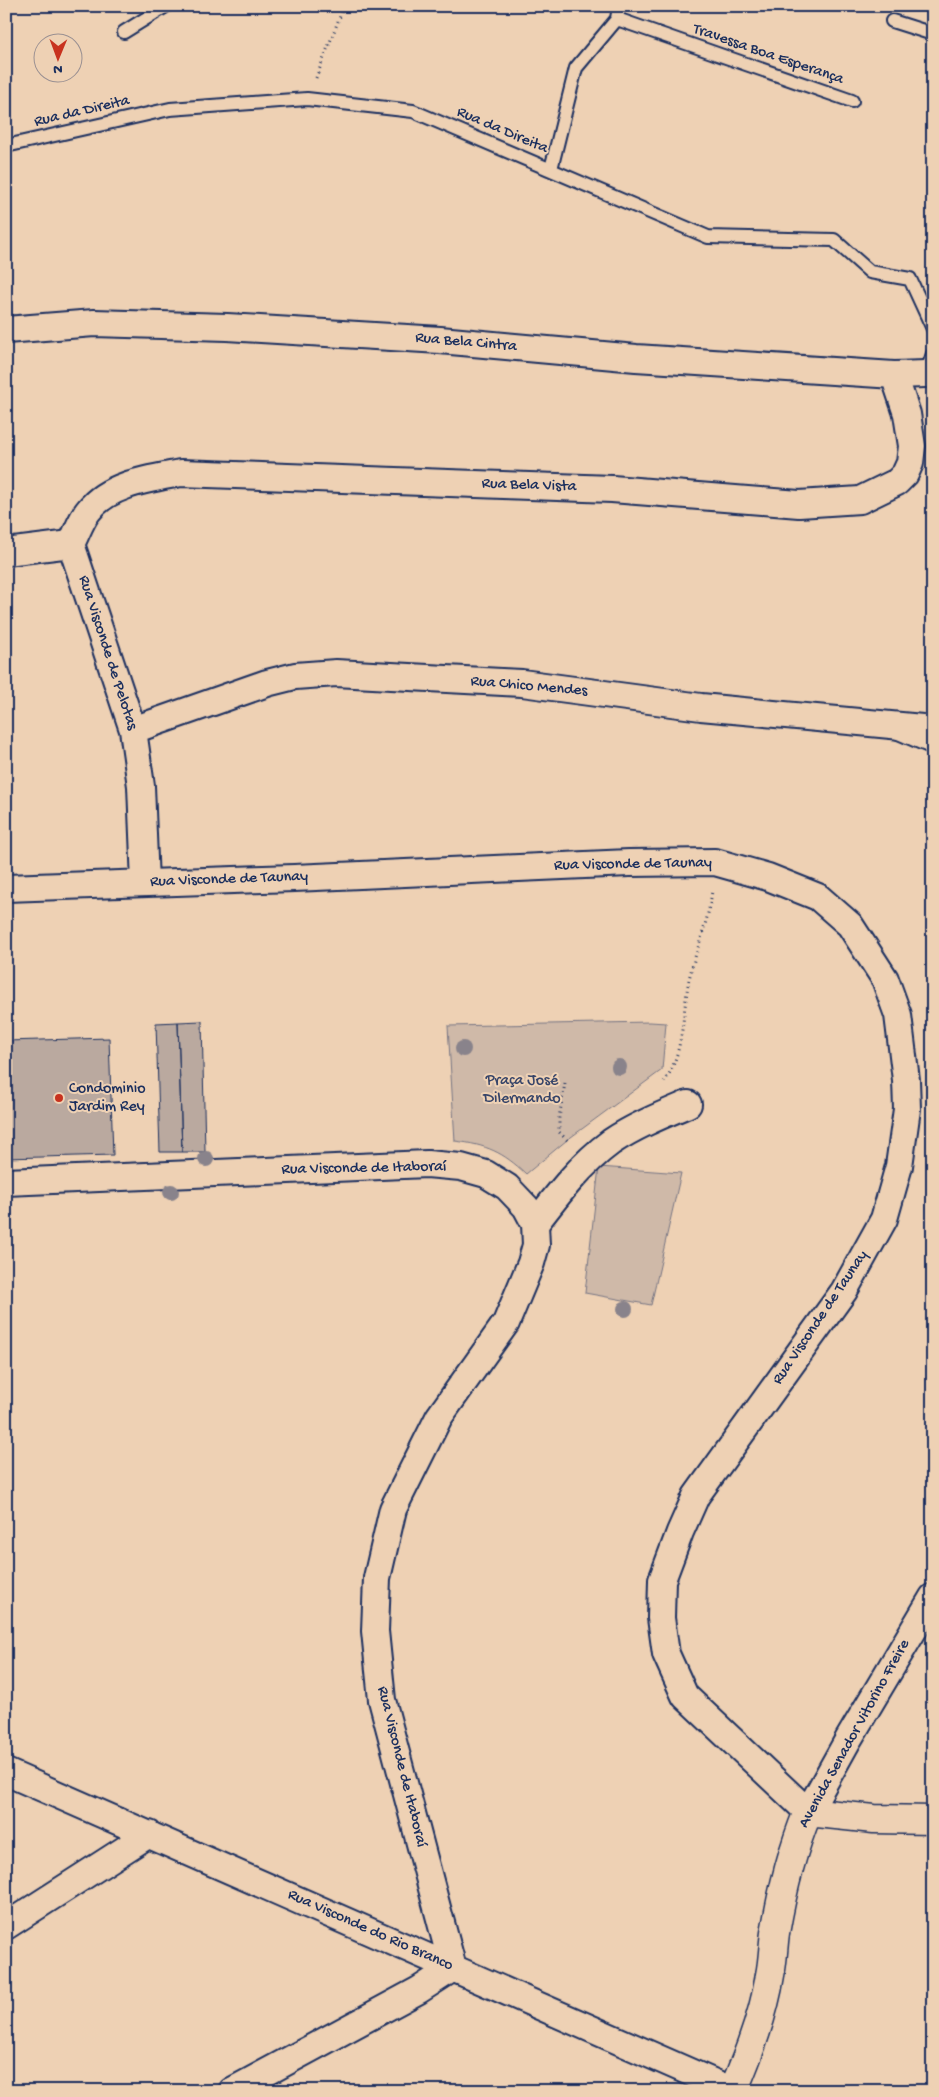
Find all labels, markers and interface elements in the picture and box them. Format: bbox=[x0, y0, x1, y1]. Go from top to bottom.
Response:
street label: Travessa Boa Esperança bbox=[689, 20, 847, 90]
north arrow bbox=[32, 32, 82, 82]
text: N bbox=[53, 60, 63, 77]
street label: Rua da Direita bbox=[32, 92, 133, 132]
street label: Rua da Direita bbox=[453, 103, 552, 159]
street label: Rua Bela Cintra bbox=[414, 329, 519, 357]
street label: Rua Bela Vista bbox=[481, 475, 578, 497]
street label: Rua Visconde de Pelotas bbox=[73, 573, 141, 734]
street label: Rua Chico Mendes bbox=[470, 672, 589, 702]
street label: Rua Visconde de Taunay bbox=[554, 854, 712, 876]
street label: Rua Visconde de Taunay bbox=[150, 868, 308, 892]
park label: Praça José Dilermando bbox=[483, 1072, 560, 1109]
place label: Condominio Jardim Rey bbox=[69, 1080, 145, 1117]
marker: Condominio Jardim Rey bbox=[53, 1092, 65, 1104]
street label: Rua Visconde de Itaboraí bbox=[281, 1158, 447, 1180]
street label: Rua Visconde de Taunay bbox=[769, 1247, 873, 1389]
street label: Avenida Senador Vitorino Freire bbox=[795, 1636, 915, 1832]
street label: Rua Visconde de Itaboraí bbox=[372, 1685, 430, 1850]
street label: Rua Visconde do Rio Branco bbox=[284, 1886, 456, 1976]

